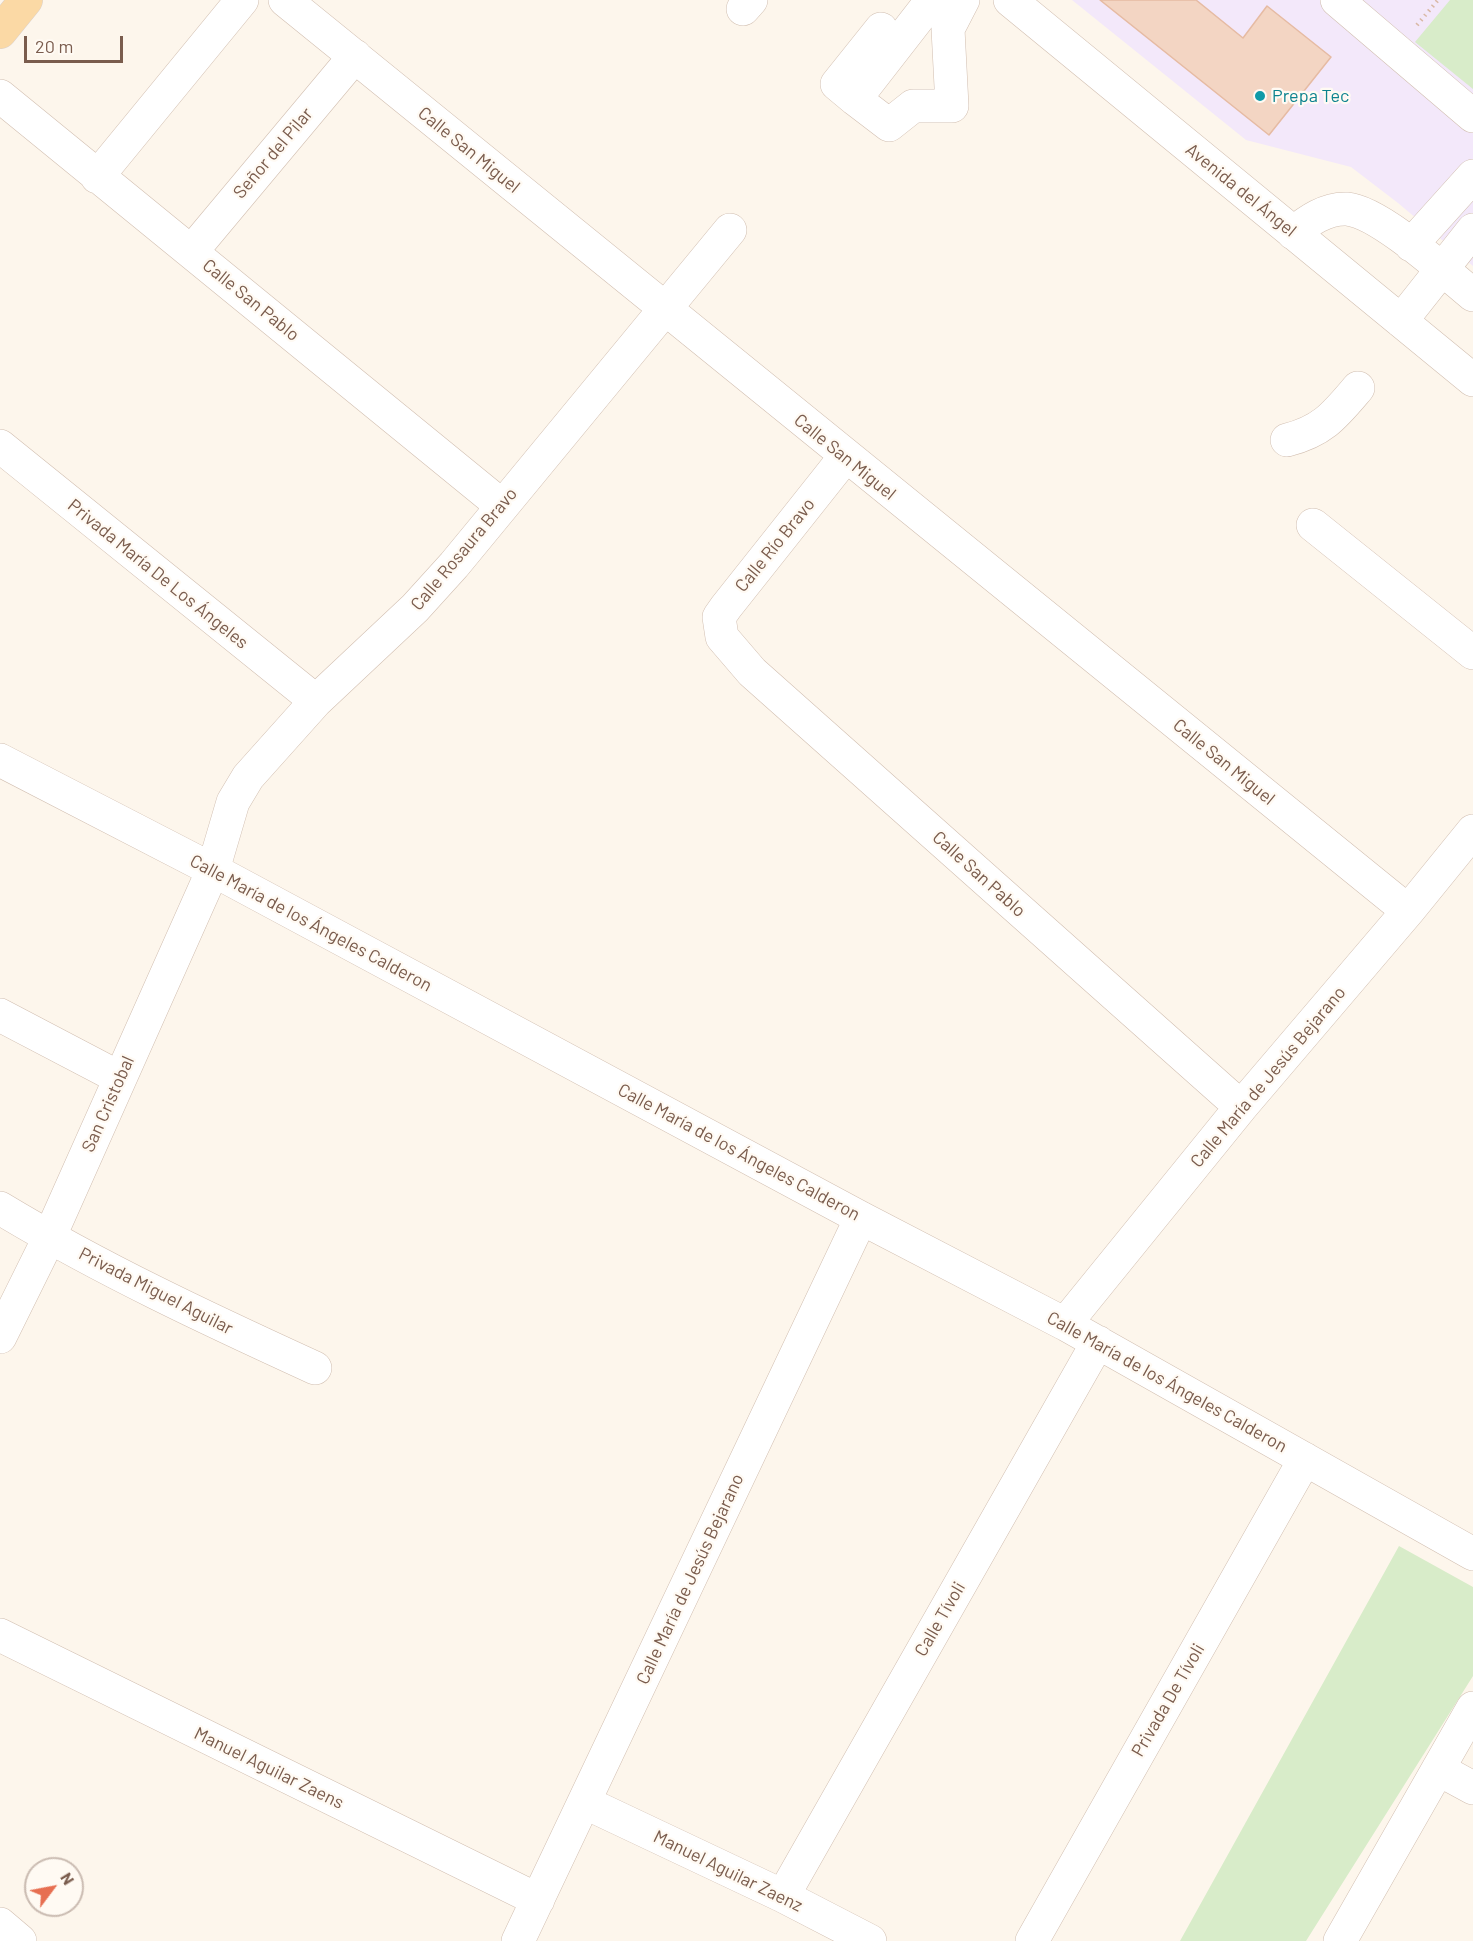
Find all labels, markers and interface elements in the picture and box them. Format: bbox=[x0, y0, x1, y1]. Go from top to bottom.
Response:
scale bar bbox=[27, 24, 126, 62]
text: 20 m bbox=[35, 35, 73, 57]
place label: Prepa Tec bbox=[1272, 85, 1349, 107]
marker: Prepa Tec bbox=[1253, 89, 1267, 103]
street label: Calle San Miguel bbox=[414, 102, 524, 198]
street label: Señor del Pilar bbox=[229, 103, 317, 203]
street label: Avenida del Ángel bbox=[1181, 139, 1301, 241]
street label: Calle San Pablo bbox=[198, 254, 304, 346]
street label: Calle San Miguel bbox=[790, 409, 900, 505]
street label: Calle Rosaura Bravo bbox=[406, 483, 522, 615]
street label: Calle Río Bravo bbox=[731, 494, 819, 596]
street label: Privada María De Los Ángeles bbox=[63, 495, 253, 653]
street label: Calle San Miguel bbox=[1169, 714, 1279, 810]
street label: Calle San Pablo bbox=[928, 826, 1030, 922]
street label: Calle María de los Ángeles Calderon bbox=[186, 850, 436, 996]
street label: Calle María de Jesús Bejarano bbox=[1186, 982, 1350, 1172]
street label: San Cristobal bbox=[77, 1053, 139, 1155]
street label: Calle María de los Ángeles Calderon bbox=[614, 1079, 864, 1225]
street label: Privada Miguel Aguilar bbox=[75, 1243, 237, 1339]
street label: Calle María de los Ángeles Calderon bbox=[1043, 1307, 1291, 1457]
street label: Calle María de Jesús Bejarano bbox=[632, 1470, 748, 1688]
street label: Calle Tívoli bbox=[910, 1578, 970, 1660]
street label: Privada De Tívoli bbox=[1127, 1640, 1209, 1760]
street label: Manuel Aguilar Zaens bbox=[191, 1722, 347, 1814]
street label: Manuel Aguilar Zaenz bbox=[650, 1826, 806, 1916]
north arrow bbox=[24, 1857, 84, 1917]
text: N bbox=[57, 1869, 79, 1888]

